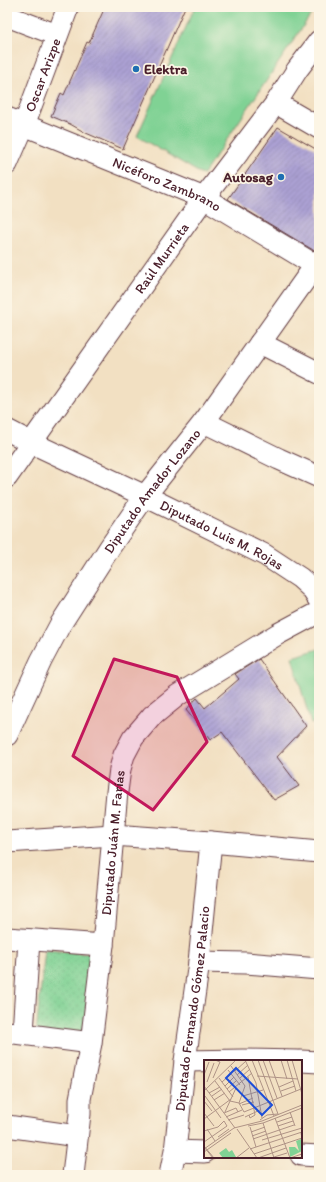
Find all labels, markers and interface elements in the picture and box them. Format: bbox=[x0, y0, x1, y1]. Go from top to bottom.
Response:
street label: Oscar Arizpe bbox=[22, 36, 65, 114]
place label: Elektra bbox=[144, 61, 187, 78]
marker: Elektra bbox=[131, 64, 141, 74]
street label: Nicéforo Zambrano bbox=[110, 154, 224, 215]
place label: Autosag bbox=[222, 169, 274, 186]
marker: Autosag bbox=[276, 172, 286, 182]
street label: Raúl Murrieta bbox=[131, 220, 193, 297]
street label: Diputado Amador Lozano bbox=[100, 425, 204, 557]
street label: Diputado Luis M. Rojas bbox=[157, 497, 287, 574]
street label: Diputado Juán M. Farías bbox=[98, 769, 129, 916]
street label: Diputado Fernando Gómez Palacio bbox=[171, 905, 214, 1112]
inset map bbox=[204, 1060, 302, 1158]

